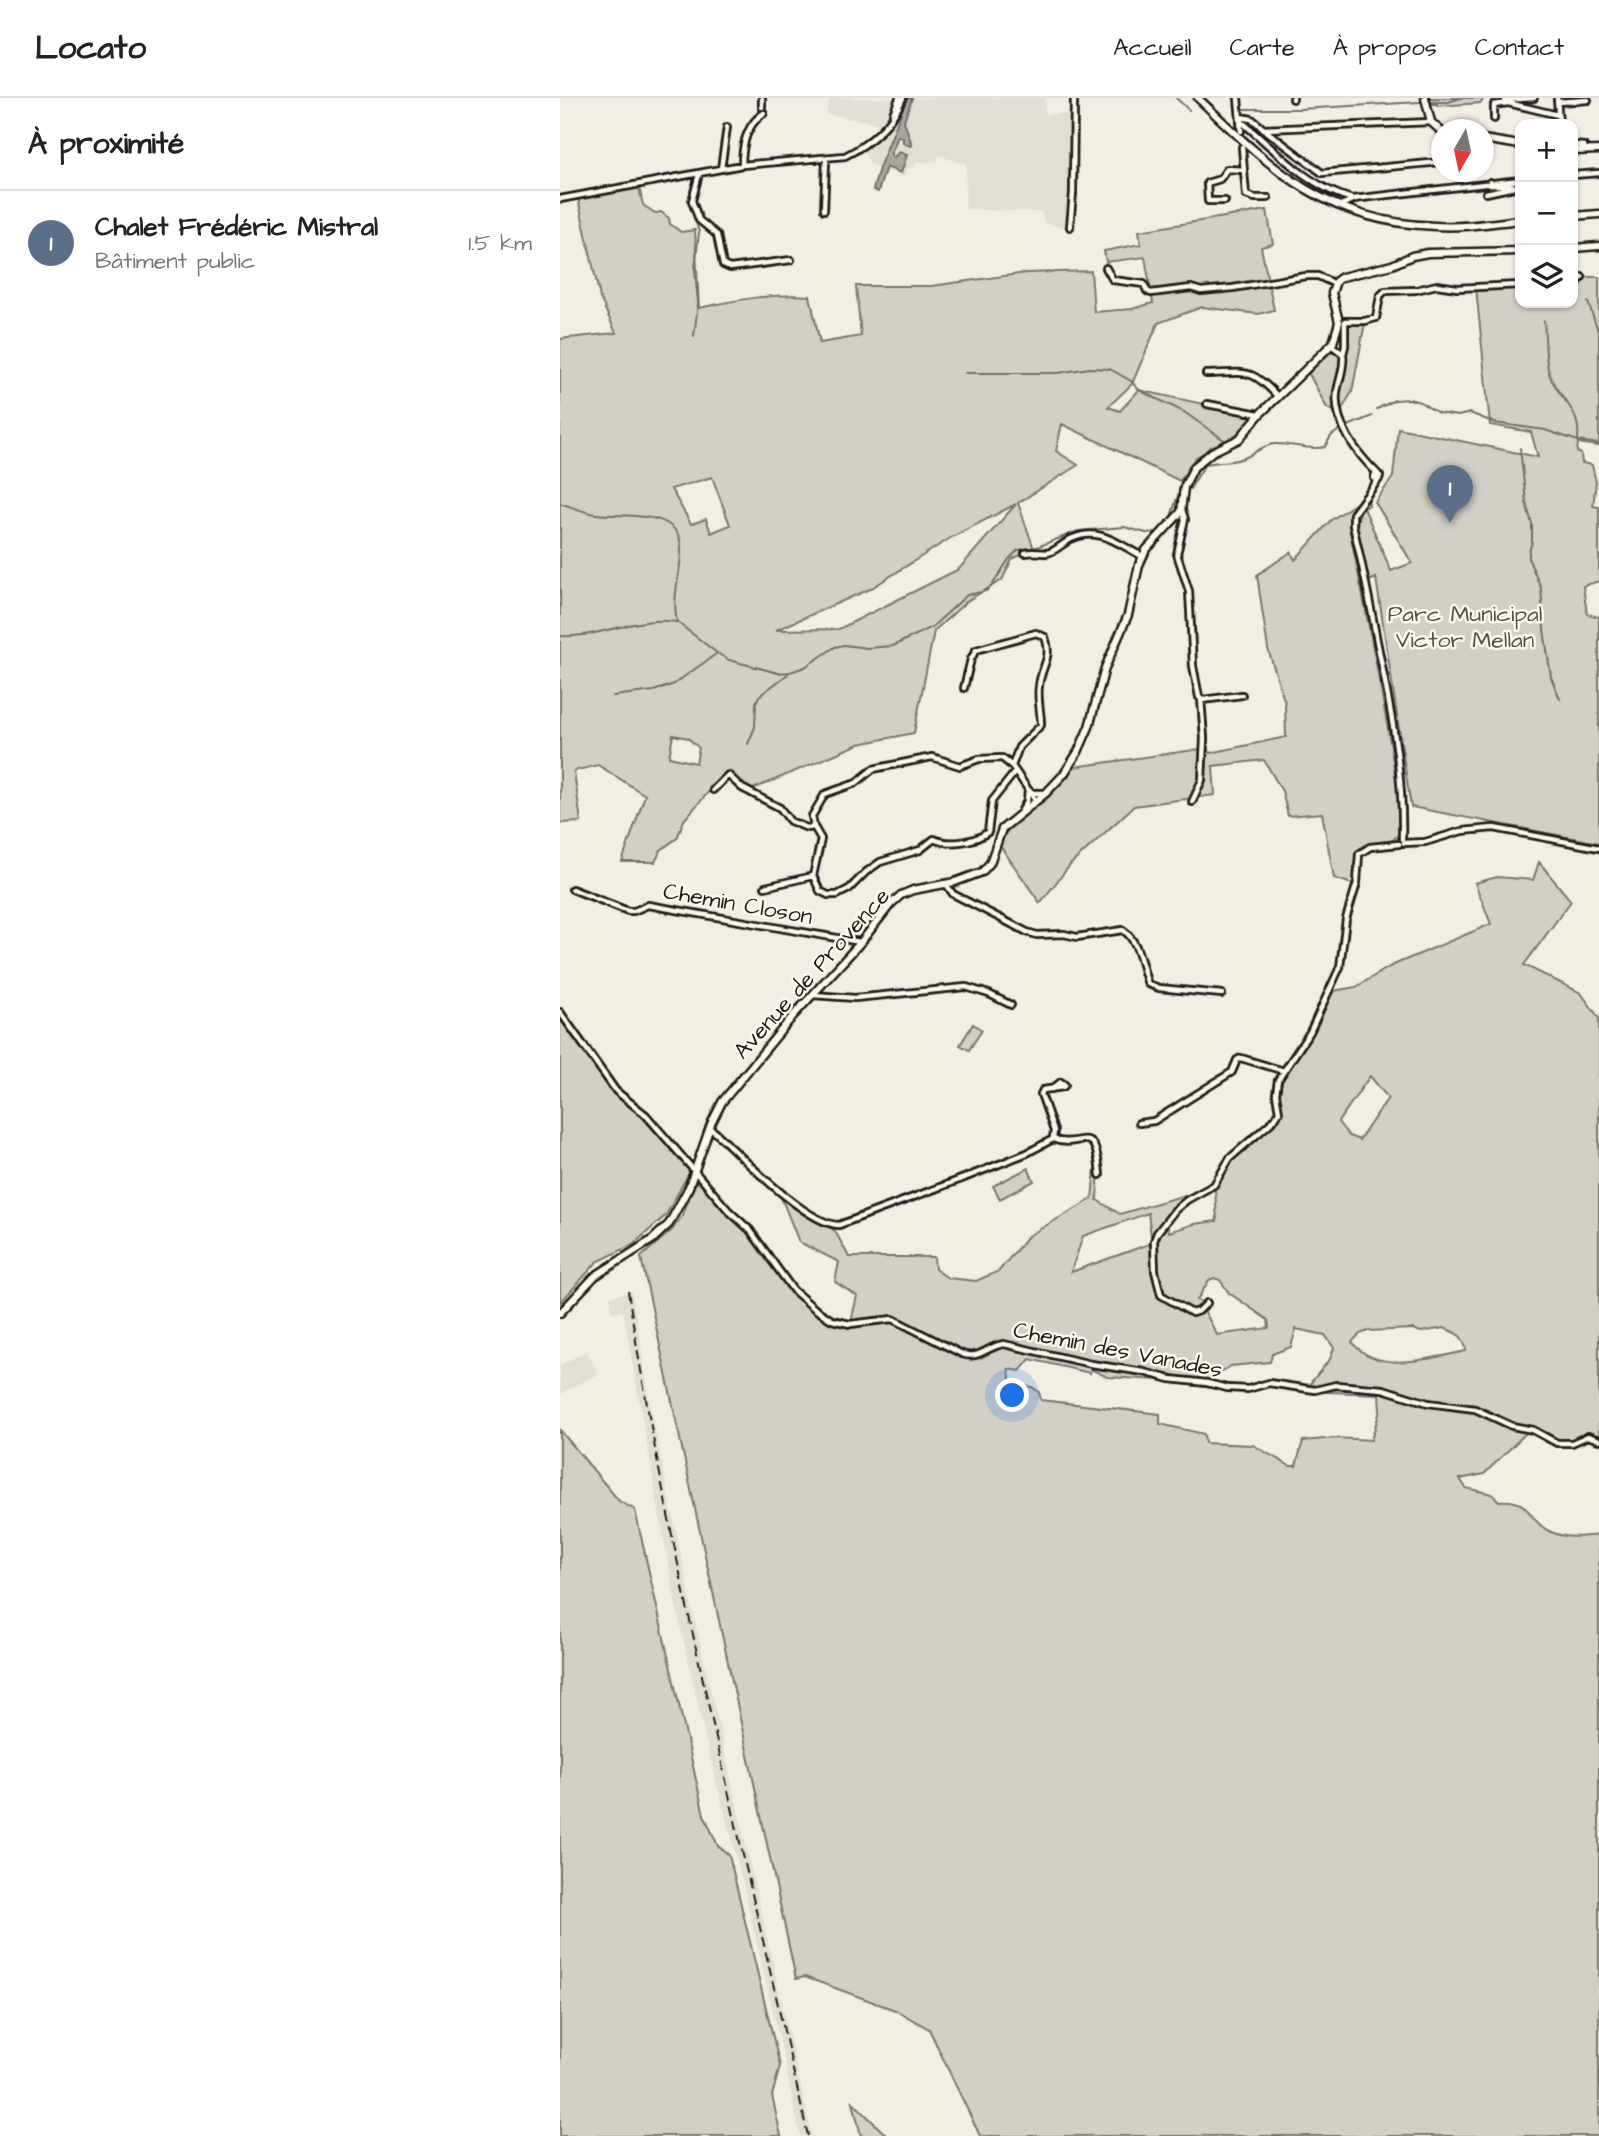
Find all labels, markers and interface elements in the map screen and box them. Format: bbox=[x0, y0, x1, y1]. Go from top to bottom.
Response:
text: Locato bbox=[35, 25, 146, 71]
text: Accueil bbox=[1113, 31, 1192, 65]
text: Carte bbox=[1230, 31, 1295, 65]
text: À propos bbox=[1333, 31, 1437, 65]
text: Contact bbox=[1475, 31, 1564, 65]
north arrow bbox=[1431, 119, 1494, 182]
map controls bbox=[1515, 119, 1578, 308]
button: + bbox=[1515, 119, 1578, 182]
text: À proximité bbox=[28, 123, 184, 165]
button: − bbox=[1515, 182, 1578, 245]
text: Chalet Frédéric Mistral bbox=[95, 209, 378, 245]
text: 1 bbox=[50, 227, 52, 259]
text: 1.5 km bbox=[468, 227, 532, 259]
text: Bâtiment public bbox=[95, 245, 255, 277]
button: layers bbox=[1515, 245, 1578, 308]
pin: 1 bbox=[1427, 465, 1473, 523]
park label: Parc Municipal Victor Mellan bbox=[1388, 598, 1542, 656]
street label: Chemin Closon bbox=[661, 875, 815, 933]
street label: Avenue de Provence bbox=[726, 881, 897, 1066]
street label: Chemin des Vanades bbox=[1011, 1314, 1225, 1386]
your location bbox=[995, 1378, 1029, 1412]

